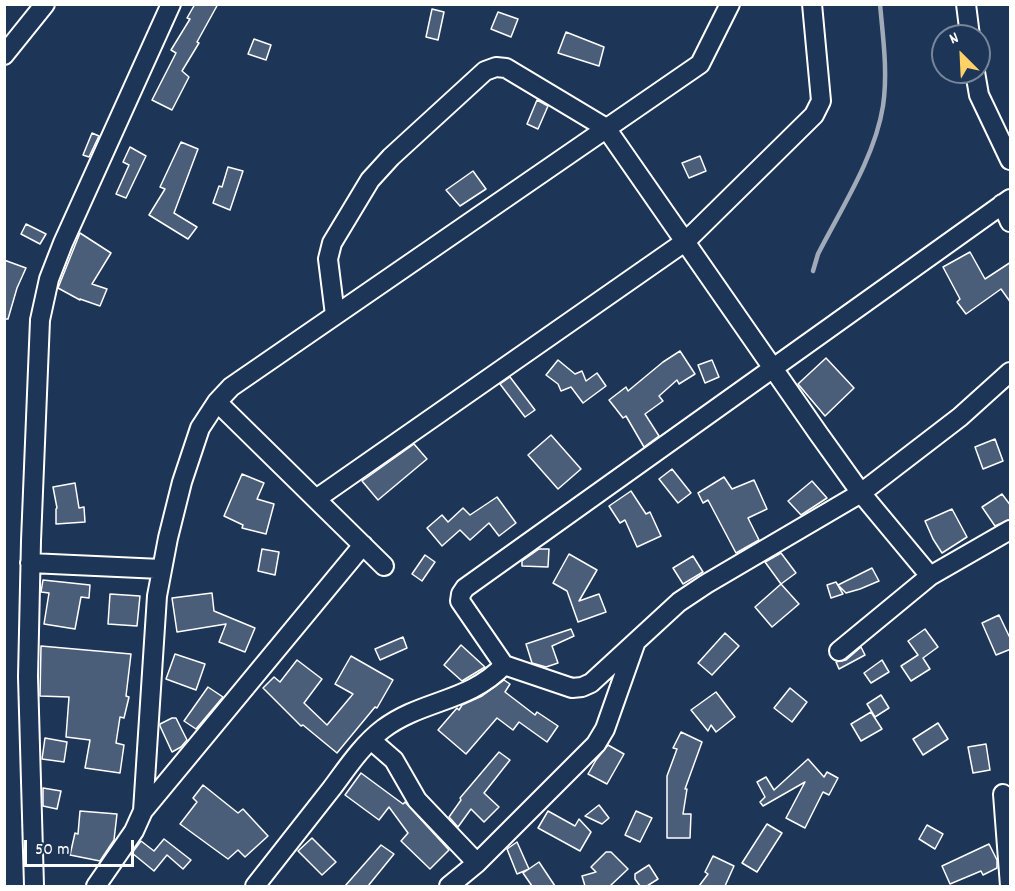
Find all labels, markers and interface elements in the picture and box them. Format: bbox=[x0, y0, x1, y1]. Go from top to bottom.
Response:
north arrow bbox=[931, 24, 991, 84]
text: N bbox=[946, 27, 963, 51]
scale bar bbox=[27, 828, 136, 866]
text: 50 m bbox=[35, 838, 70, 863]

